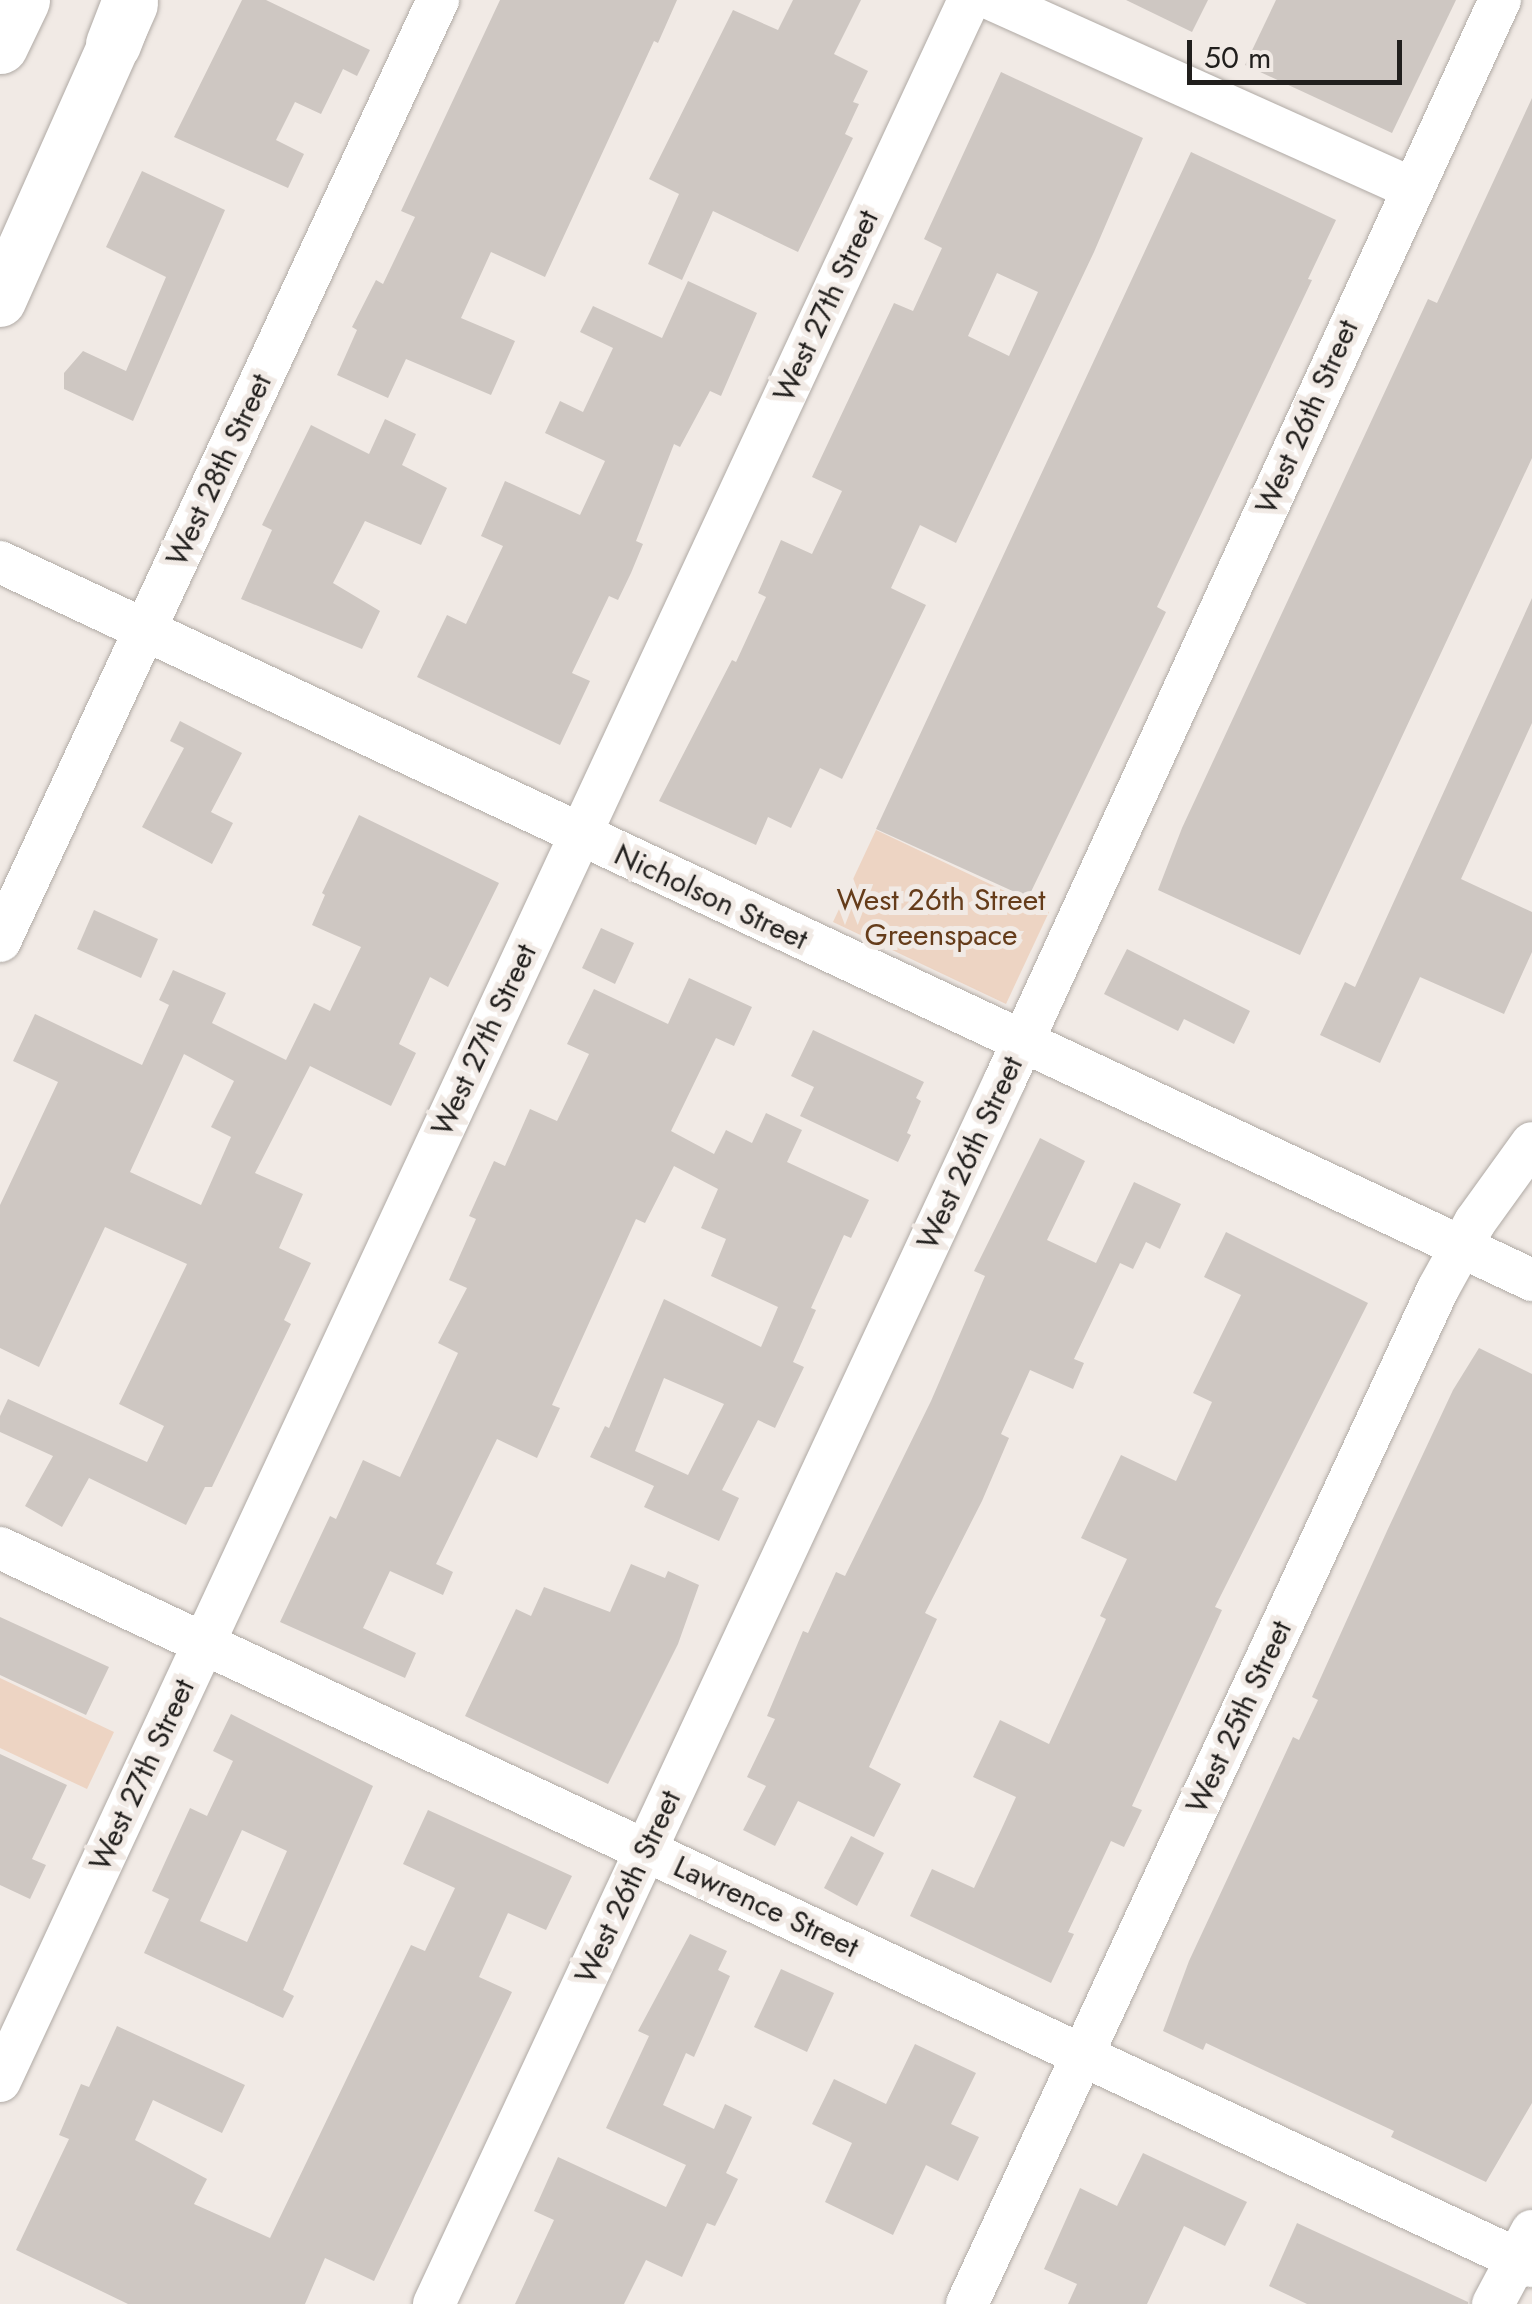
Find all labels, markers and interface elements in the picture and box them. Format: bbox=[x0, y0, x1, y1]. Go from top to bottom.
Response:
scale bar bbox=[1192, 20, 1407, 82]
text: 50 m bbox=[1204, 36, 1271, 79]
street label: West 27th Street bbox=[766, 204, 886, 408]
street label: West 26th Street bbox=[1248, 314, 1366, 520]
street label: West 28th Street bbox=[159, 368, 279, 572]
street label: Nicholson Street bbox=[609, 836, 813, 958]
park label: West 26th Street Greenspace bbox=[837, 882, 1045, 952]
street label: West 27th Street bbox=[424, 938, 544, 1142]
street label: West 26th Street bbox=[910, 1051, 1030, 1255]
street label: West 25th Street bbox=[1179, 1615, 1299, 1819]
street label: West 27th Street bbox=[82, 1673, 202, 1877]
street label: West 26th Street bbox=[568, 1785, 688, 1989]
street label: Lawrence Street bbox=[668, 1849, 864, 1965]

